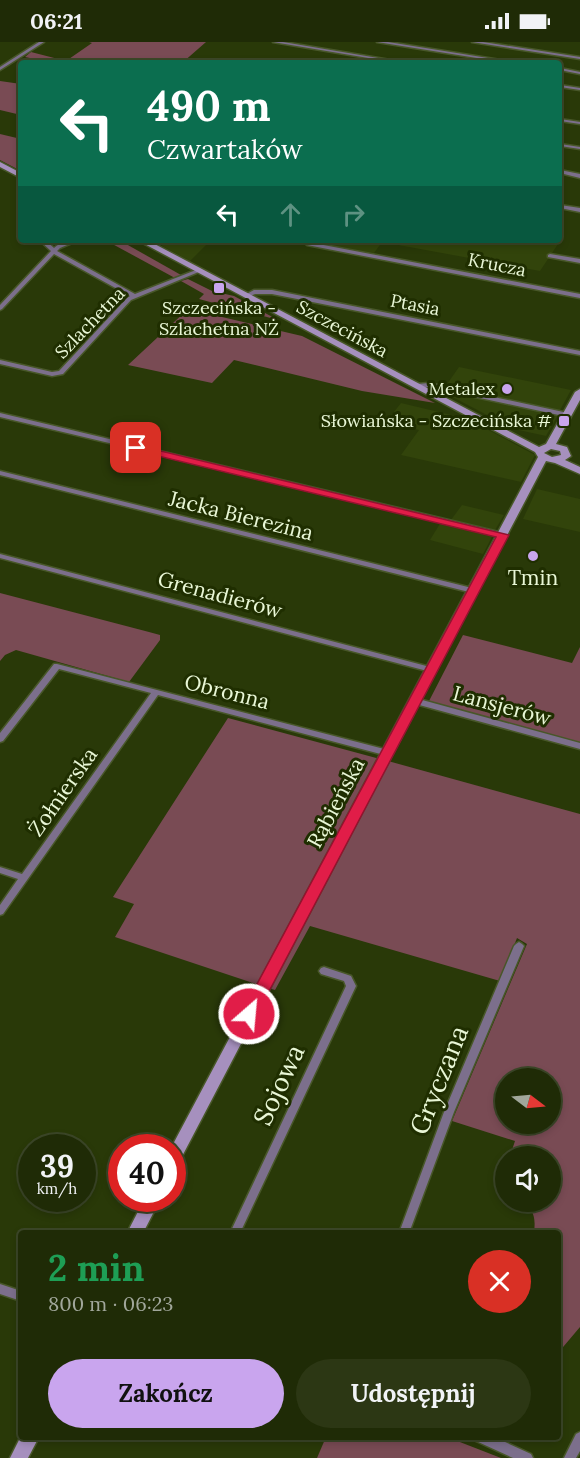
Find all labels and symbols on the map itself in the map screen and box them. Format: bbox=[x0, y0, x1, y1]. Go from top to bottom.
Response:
street label: Krucza bbox=[466, 248, 528, 281]
marker: Szczecińska - Szlachetna NŻ bbox=[212, 281, 226, 295]
street label: Szlachetna bbox=[50, 282, 129, 363]
street label: Ptasia bbox=[388, 288, 442, 321]
street label: Szczecińska bbox=[293, 295, 392, 362]
place label: Szczecińska - Szlachetna NŻ bbox=[159, 296, 279, 340]
place label: Metalex bbox=[429, 377, 495, 400]
marker: Metalex bbox=[500, 382, 514, 396]
place label: Słowiańska - Szczecińska # bbox=[321, 409, 552, 432]
marker: Słowiańska - Szczecińska # bbox=[557, 414, 571, 428]
pin bbox=[110, 422, 161, 473]
street label: Jacka Bierezina bbox=[165, 484, 316, 547]
marker: Tmin bbox=[526, 549, 540, 563]
place label: Tmin bbox=[508, 564, 559, 591]
street label: Grenadierów bbox=[155, 565, 285, 624]
street label: Obronna bbox=[182, 668, 272, 715]
street label: Lansjerów bbox=[450, 679, 554, 732]
street label: Żołnierska bbox=[22, 742, 103, 841]
street label: Rąbieńska bbox=[301, 753, 371, 852]
position arrow bbox=[217, 982, 281, 1046]
street label: Gryczana bbox=[402, 1021, 475, 1139]
street label: Sojowa bbox=[245, 1039, 312, 1131]
north arrow bbox=[495, 1068, 561, 1134]
speed limit sign: 40 bbox=[108, 1134, 186, 1212]

